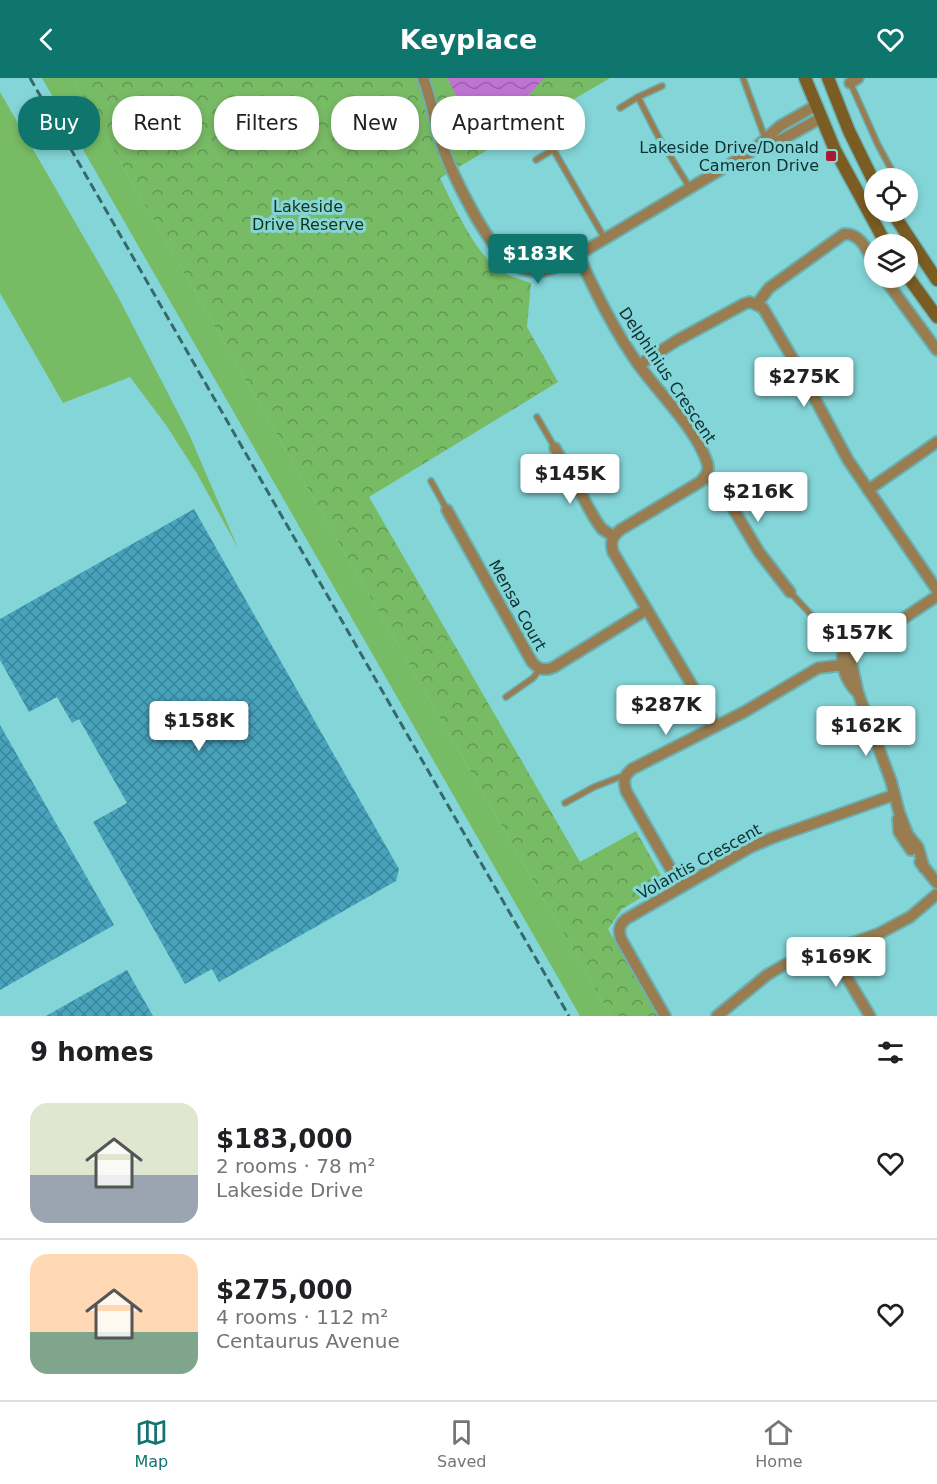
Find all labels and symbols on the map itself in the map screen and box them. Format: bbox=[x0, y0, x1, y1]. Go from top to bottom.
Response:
place label: Lakeside Drive/Donald Cameron Drive bbox=[639, 138, 819, 175]
marker: Lakeside Drive/Donald Cameron Drive bbox=[824, 149, 838, 163]
park label: Lakeside Drive Reserve bbox=[252, 197, 364, 234]
pin: $183K bbox=[496, 234, 580, 285]
street label: Delphinius Crescent bbox=[615, 304, 720, 447]
pin: $275K bbox=[762, 357, 846, 408]
pin: $145K bbox=[528, 454, 612, 505]
pin: $216K bbox=[716, 472, 800, 523]
street label: Mensa Court bbox=[485, 556, 550, 654]
pin: $157K bbox=[815, 613, 899, 664]
pin: $287K bbox=[624, 685, 708, 736]
pin: $158K bbox=[157, 701, 241, 752]
pin: $162K bbox=[824, 706, 908, 757]
street label: Volantis Crescent bbox=[634, 820, 764, 903]
pin: $169K bbox=[794, 937, 878, 988]

